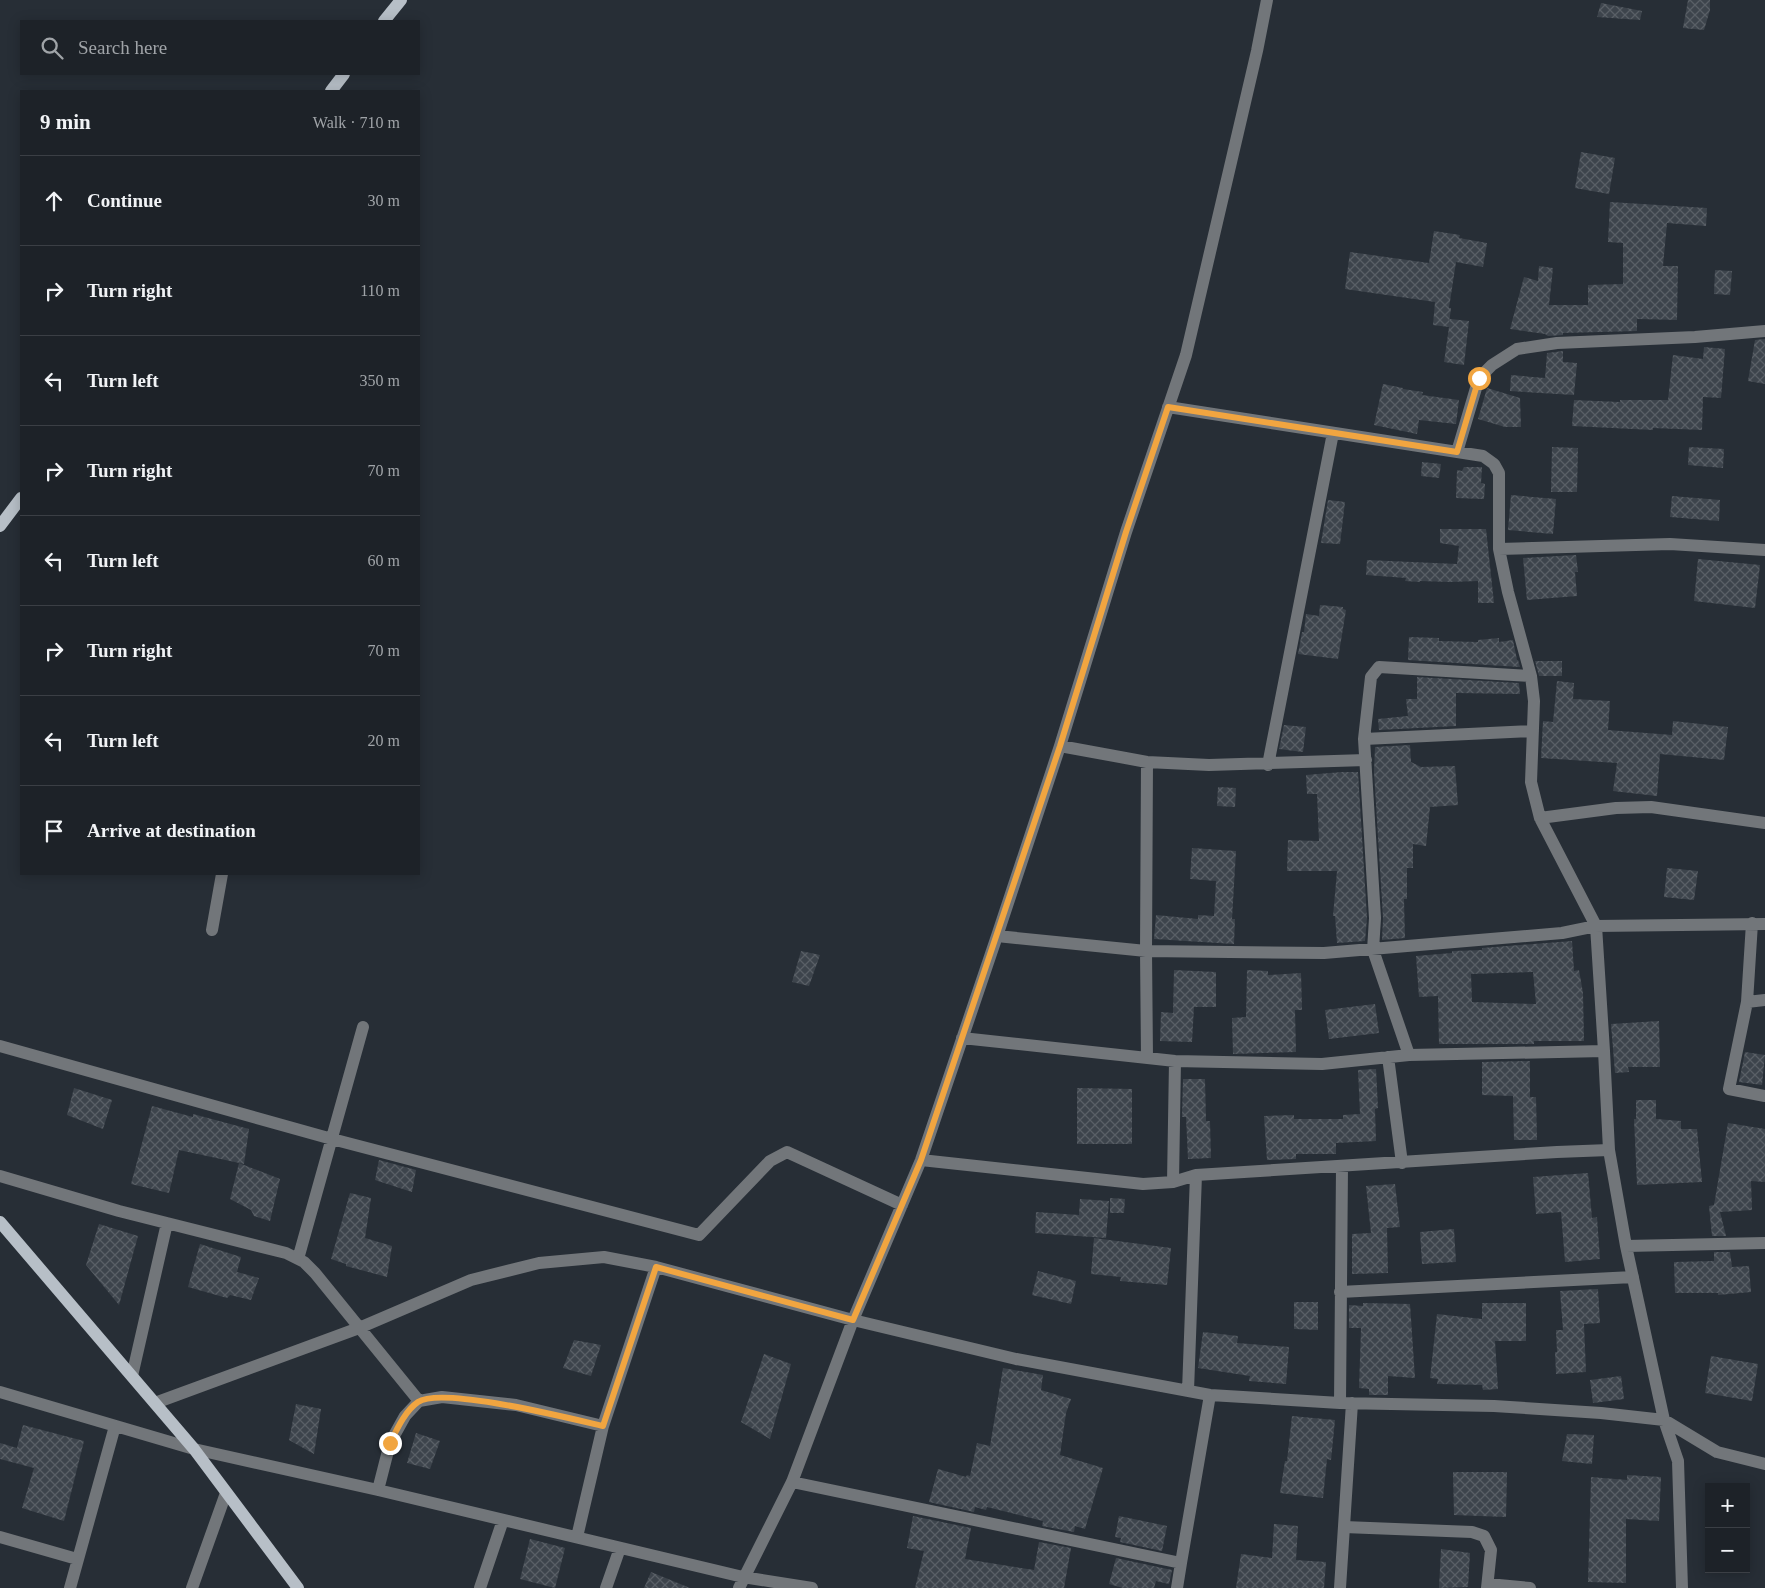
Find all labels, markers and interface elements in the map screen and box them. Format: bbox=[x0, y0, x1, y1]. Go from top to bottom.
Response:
search box bbox=[20, 20, 420, 75]
icon: search bbox=[38, 34, 66, 62]
text: Search here bbox=[78, 37, 167, 58]
text: 9 min bbox=[40, 110, 91, 134]
text: Walk · 710 m bbox=[313, 114, 400, 131]
icon: ahead bbox=[40, 187, 68, 215]
text: Continue bbox=[87, 190, 162, 211]
text: 30 m bbox=[368, 192, 400, 209]
icon: right bbox=[40, 277, 68, 305]
text: Turn right bbox=[87, 280, 172, 301]
text: 110 m bbox=[360, 282, 400, 299]
icon: left bbox=[40, 367, 68, 395]
route start bbox=[1468, 367, 1491, 390]
text: Turn left bbox=[87, 370, 159, 391]
text: 350 m bbox=[360, 372, 400, 389]
icon: right bbox=[40, 457, 68, 485]
text: Turn right bbox=[87, 460, 172, 481]
text: 70 m bbox=[368, 462, 400, 479]
icon: left bbox=[40, 547, 68, 575]
text: Turn left bbox=[87, 550, 159, 571]
text: 60 m bbox=[368, 552, 400, 569]
icon: right bbox=[40, 637, 68, 665]
text: Turn right bbox=[87, 640, 172, 661]
text: 70 m bbox=[368, 642, 400, 659]
icon: left bbox=[40, 727, 68, 755]
text: Turn left bbox=[87, 730, 159, 751]
text: 20 m bbox=[368, 732, 400, 749]
icon: arrive bbox=[40, 817, 68, 845]
text: Arrive at destination bbox=[87, 820, 256, 841]
route end bbox=[379, 1432, 402, 1455]
map controls bbox=[1705, 1483, 1750, 1573]
button: + bbox=[1705, 1483, 1750, 1528]
button: − bbox=[1705, 1528, 1750, 1573]

